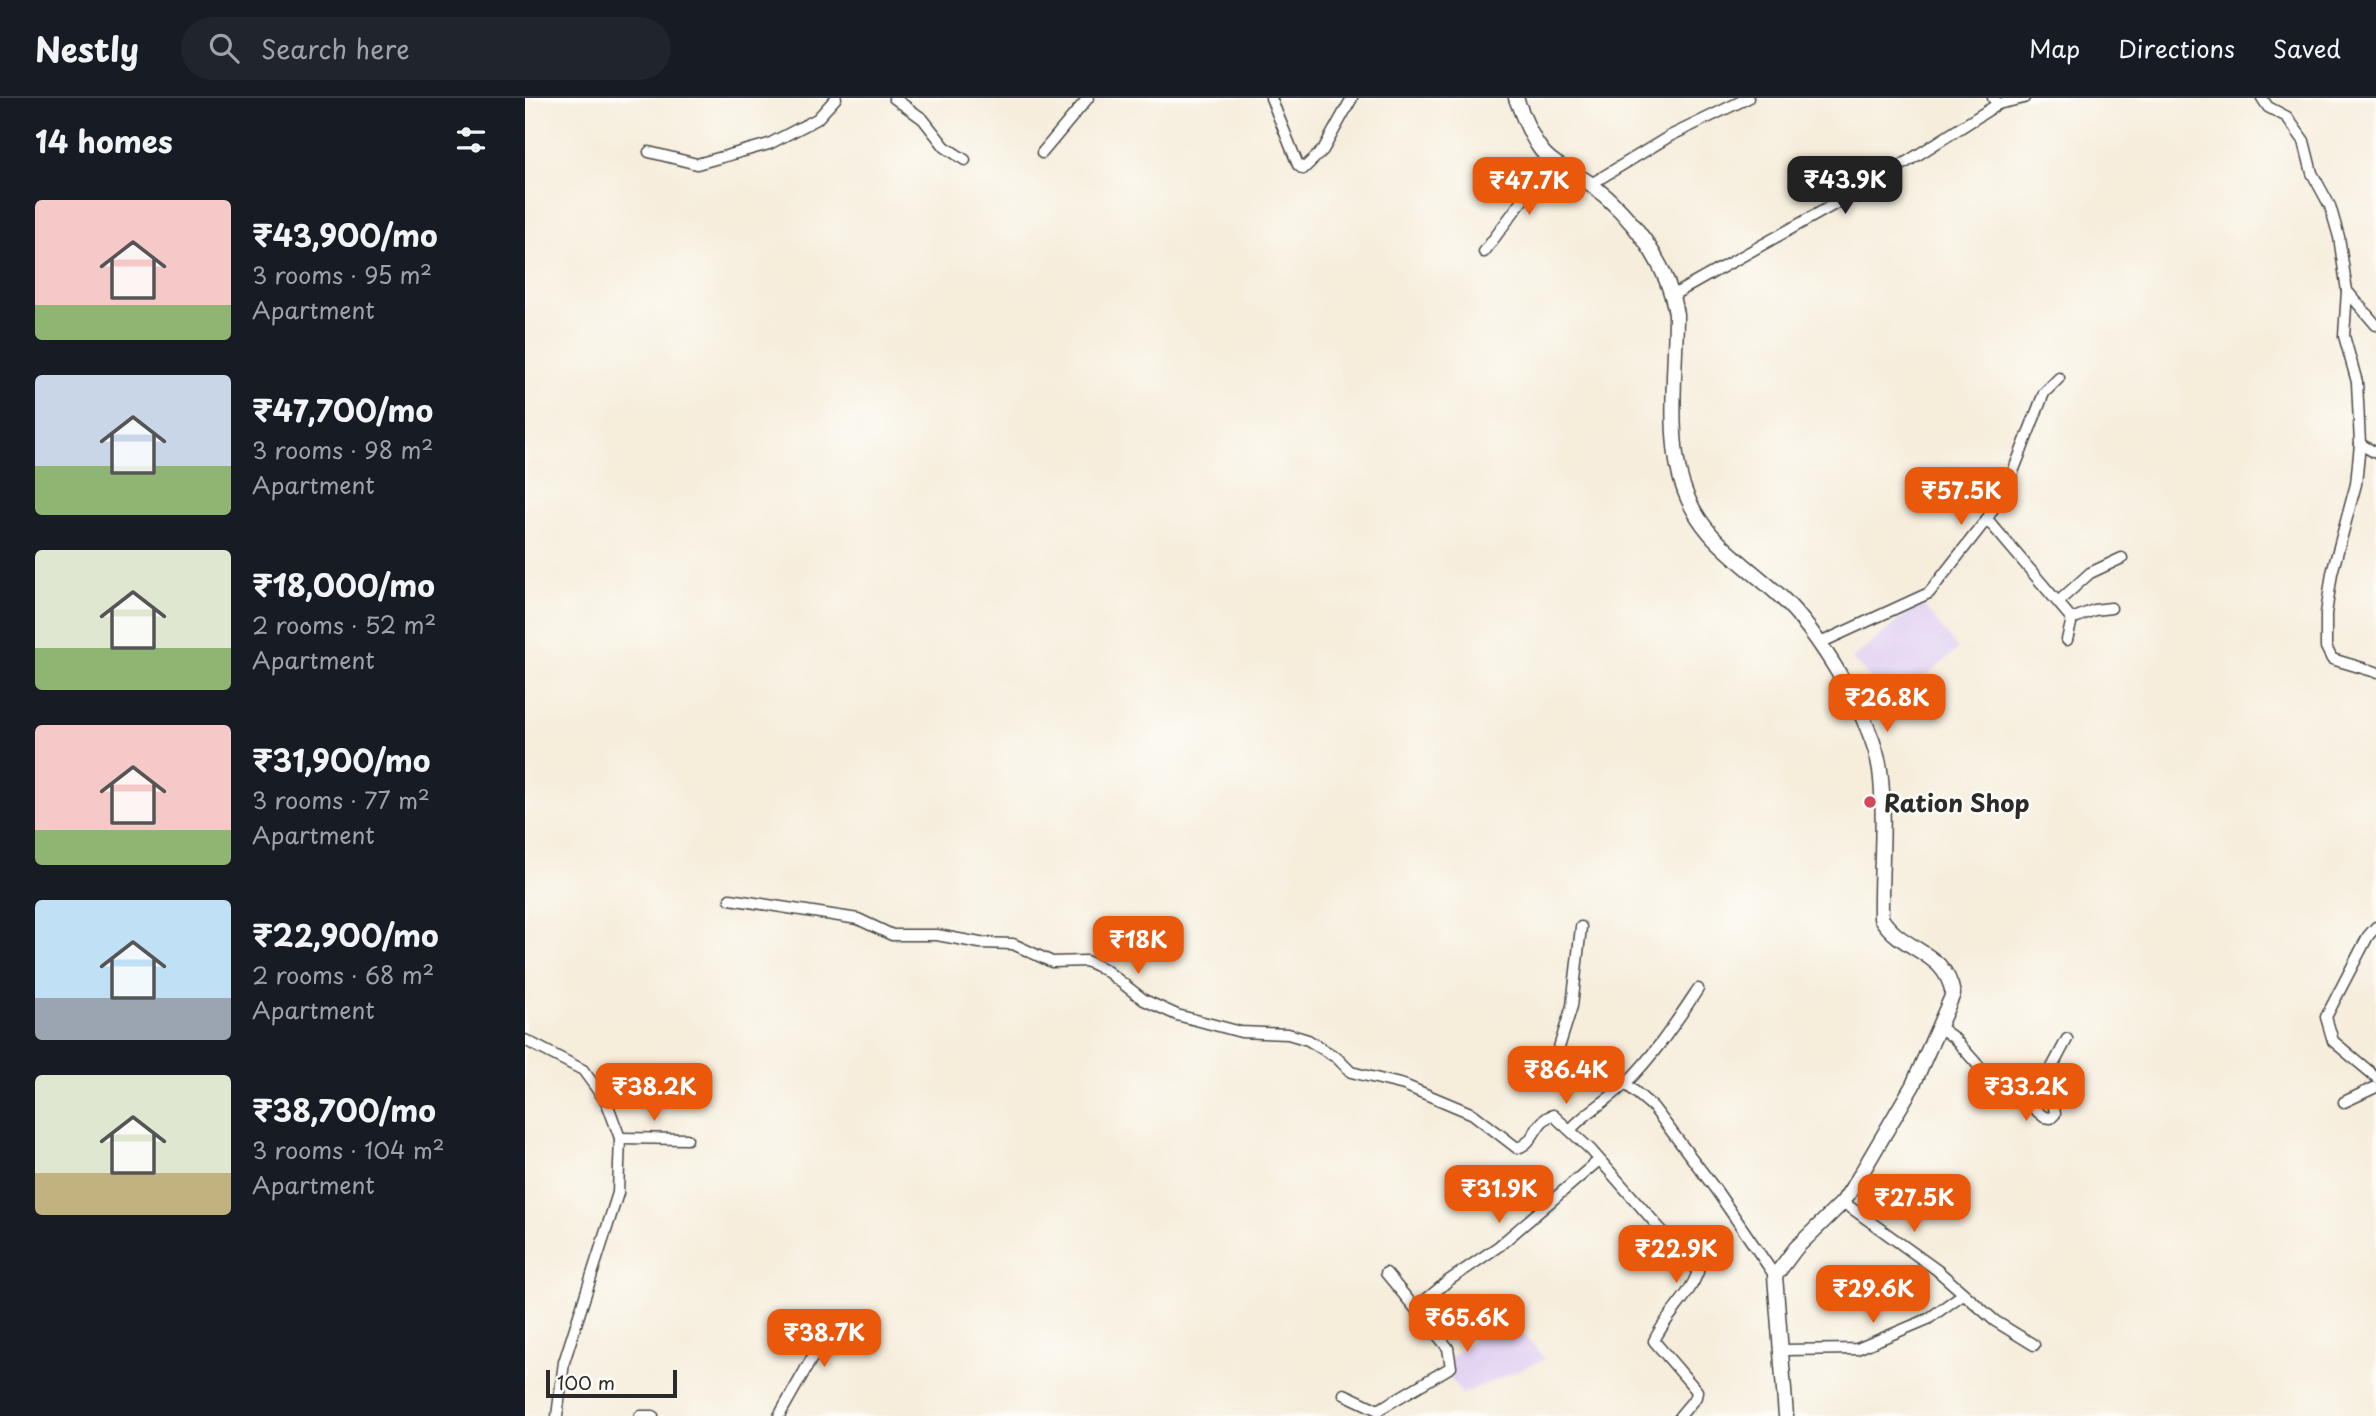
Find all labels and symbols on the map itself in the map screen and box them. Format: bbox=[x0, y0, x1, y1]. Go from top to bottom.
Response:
pin: ₹43.9K bbox=[1788, 156, 1902, 216]
pin: ₹47.7K bbox=[1472, 158, 1586, 217]
pin: ₹57.5K bbox=[1904, 468, 2018, 527]
pin: ₹26.8K bbox=[1830, 674, 1944, 734]
place label: Ration Shop bbox=[1884, 784, 2029, 820]
marker: Ration Shop bbox=[1862, 794, 1878, 810]
pin: ₹18K bbox=[1097, 916, 1179, 976]
pin: ₹86.4K bbox=[1509, 1046, 1623, 1106]
pin: ₹38.2K bbox=[597, 1063, 711, 1123]
pin: ₹33.2K bbox=[1969, 1063, 2083, 1123]
pin: ₹31.9K bbox=[1442, 1166, 1556, 1225]
pin: ₹27.5K bbox=[1857, 1174, 1971, 1234]
pin: ₹22.9K bbox=[1619, 1226, 1733, 1285]
pin: ₹29.6K bbox=[1816, 1266, 1930, 1325]
pin: ₹65.6K bbox=[1410, 1294, 1524, 1354]
pin: ₹38.7K bbox=[767, 1310, 881, 1369]
scale bar bbox=[546, 1367, 677, 1399]

